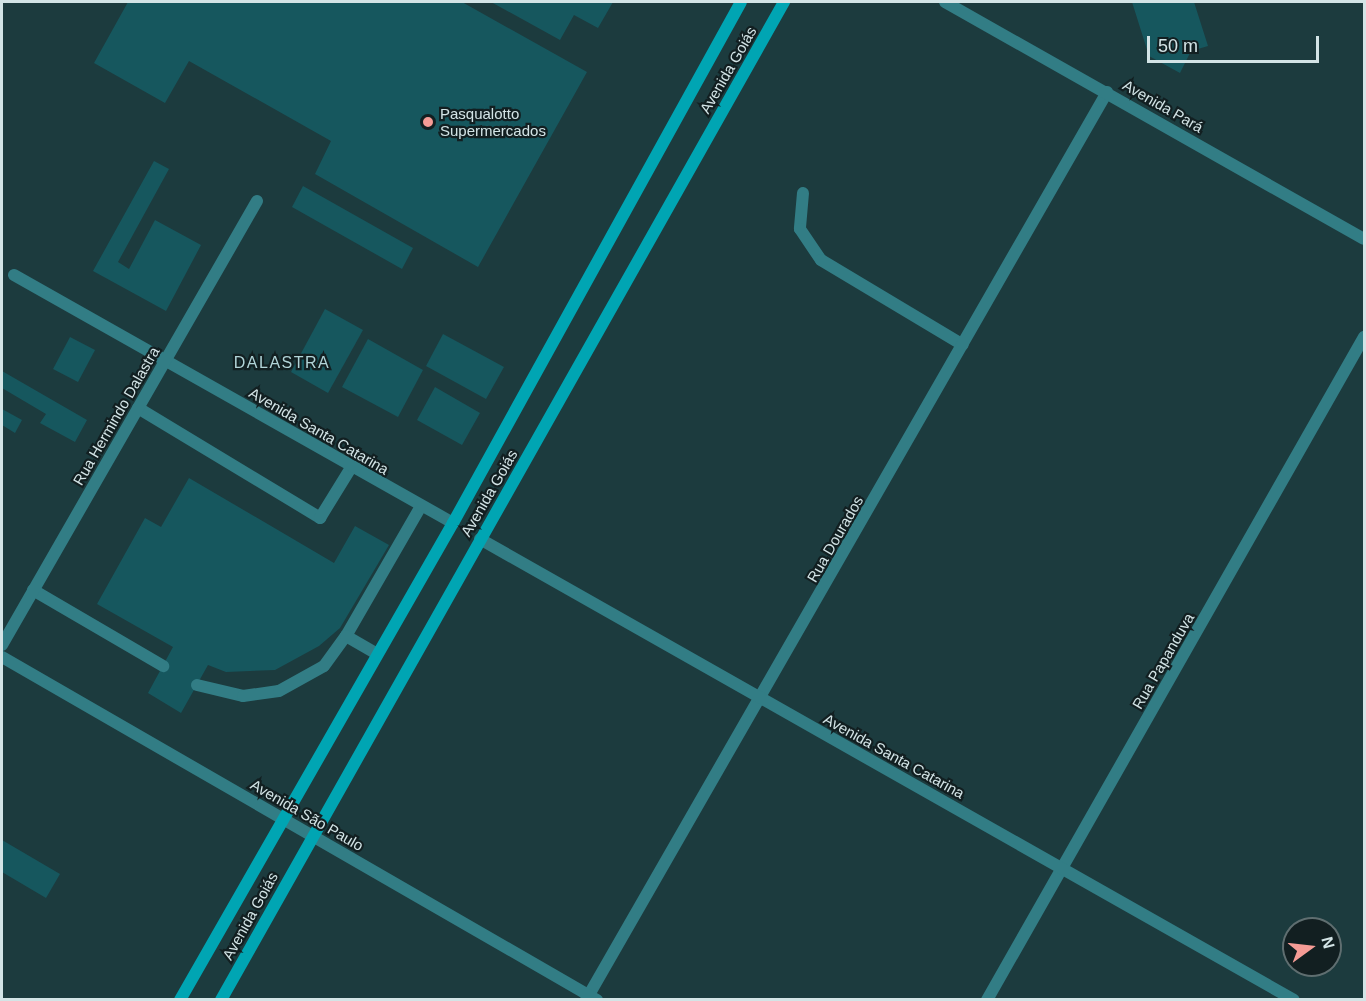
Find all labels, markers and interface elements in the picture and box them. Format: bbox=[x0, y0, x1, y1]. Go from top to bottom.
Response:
street label: Avenida Goiás bbox=[696, 23, 760, 117]
scale bar bbox=[1150, 24, 1322, 62]
text: 50 m bbox=[1158, 36, 1198, 56]
street label: Avenida Pará bbox=[1120, 76, 1206, 136]
place label: Pasqualotto Supermercados bbox=[440, 104, 546, 139]
marker: Pasqualotto Supermercados bbox=[421, 115, 435, 129]
street label: Rua Hermindo Dalastra bbox=[69, 344, 163, 488]
district label: DALASTRA bbox=[234, 353, 330, 373]
street label: Avenida Santa Catarina bbox=[246, 384, 392, 478]
street label: Avenida Goiás bbox=[457, 446, 521, 540]
street label: Rua Dourados bbox=[803, 493, 867, 585]
street label: Rua Papanduva bbox=[1128, 610, 1198, 712]
street label: Avenida Santa Catarina bbox=[820, 710, 968, 802]
street label: Avenida São Paulo bbox=[247, 775, 367, 855]
street label: Avenida Goiás bbox=[219, 869, 281, 963]
north arrow bbox=[1282, 917, 1342, 977]
text: N bbox=[1318, 935, 1338, 951]

